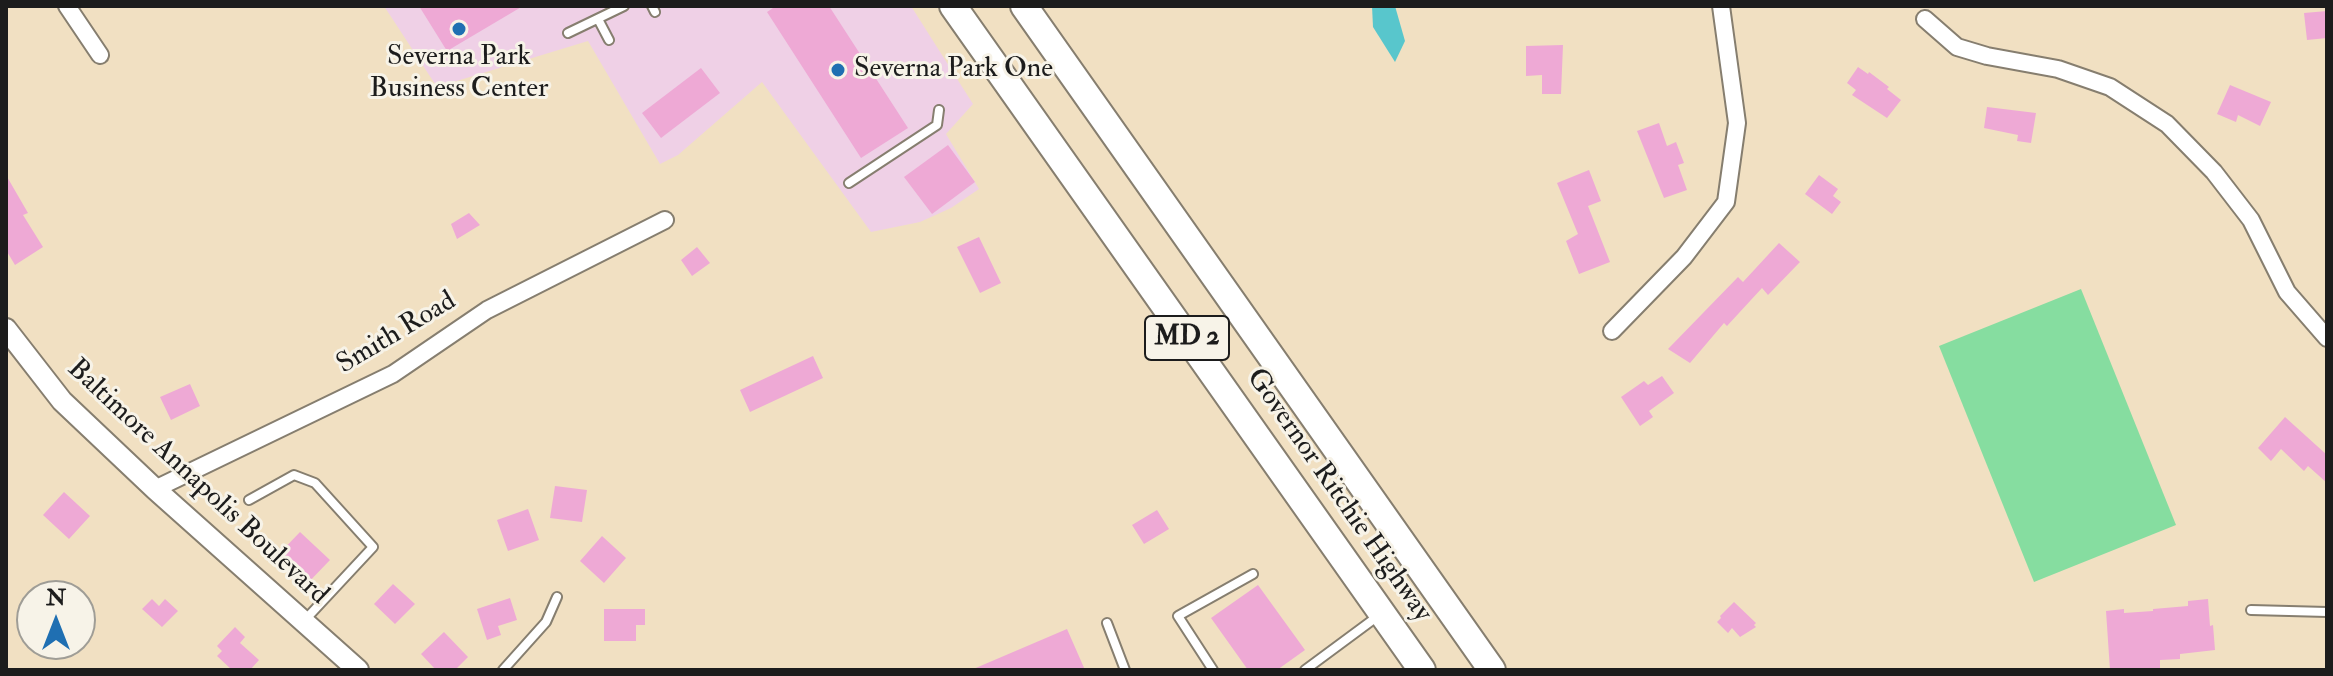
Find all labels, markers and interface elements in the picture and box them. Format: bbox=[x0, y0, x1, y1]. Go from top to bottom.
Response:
marker: Severna Park Business Center bbox=[450, 20, 468, 38]
place label: Severna Park Business Center bbox=[370, 41, 548, 107]
place label: Severna Park One bbox=[854, 53, 1053, 87]
marker: Severna Park One bbox=[829, 61, 847, 79]
street label: Smith Road bbox=[331, 285, 463, 383]
road number: MD 2 bbox=[1145, 316, 1229, 360]
street label: Baltimore Annapolis Boulevard bbox=[59, 353, 335, 613]
street label: Governor Ritchie Highway bbox=[1238, 363, 1438, 629]
north arrow bbox=[16, 580, 96, 660]
text: N bbox=[46, 584, 66, 612]

